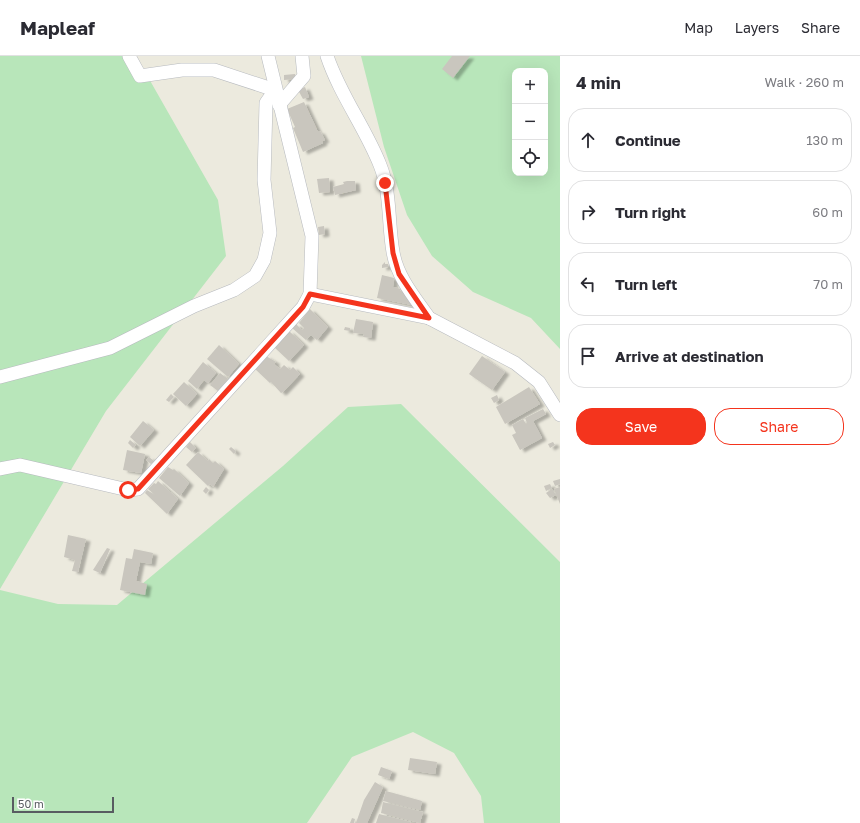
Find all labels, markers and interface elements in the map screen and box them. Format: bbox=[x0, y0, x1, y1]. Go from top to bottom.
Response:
text: Mapleaf bbox=[20, 16, 95, 39]
text: Map bbox=[684, 19, 713, 36]
text: Layers bbox=[735, 19, 779, 36]
text: Share bbox=[801, 19, 840, 36]
map controls bbox=[512, 68, 548, 176]
button: + bbox=[512, 68, 548, 104]
text: 4 min bbox=[576, 72, 621, 93]
text: Walk · 260 m bbox=[765, 74, 844, 90]
button: − bbox=[512, 104, 548, 140]
icon: ahead bbox=[577, 129, 599, 151]
text: Continue bbox=[615, 131, 681, 149]
text: 130 m bbox=[806, 132, 843, 148]
button: locate bbox=[512, 140, 548, 176]
route end bbox=[376, 174, 394, 192]
icon: right bbox=[577, 201, 599, 223]
text: Turn right bbox=[615, 203, 686, 221]
text: 60 m bbox=[812, 204, 843, 220]
icon: left bbox=[577, 273, 599, 295]
text: Turn left bbox=[615, 275, 677, 293]
text: 70 m bbox=[813, 276, 843, 292]
icon: arrive bbox=[577, 345, 599, 367]
text: Arrive at destination bbox=[615, 347, 764, 365]
button: Save bbox=[576, 408, 706, 445]
button: Share bbox=[714, 408, 844, 445]
route start bbox=[119, 481, 137, 499]
scale bar bbox=[12, 795, 114, 814]
text: 50 m bbox=[18, 797, 44, 810]

